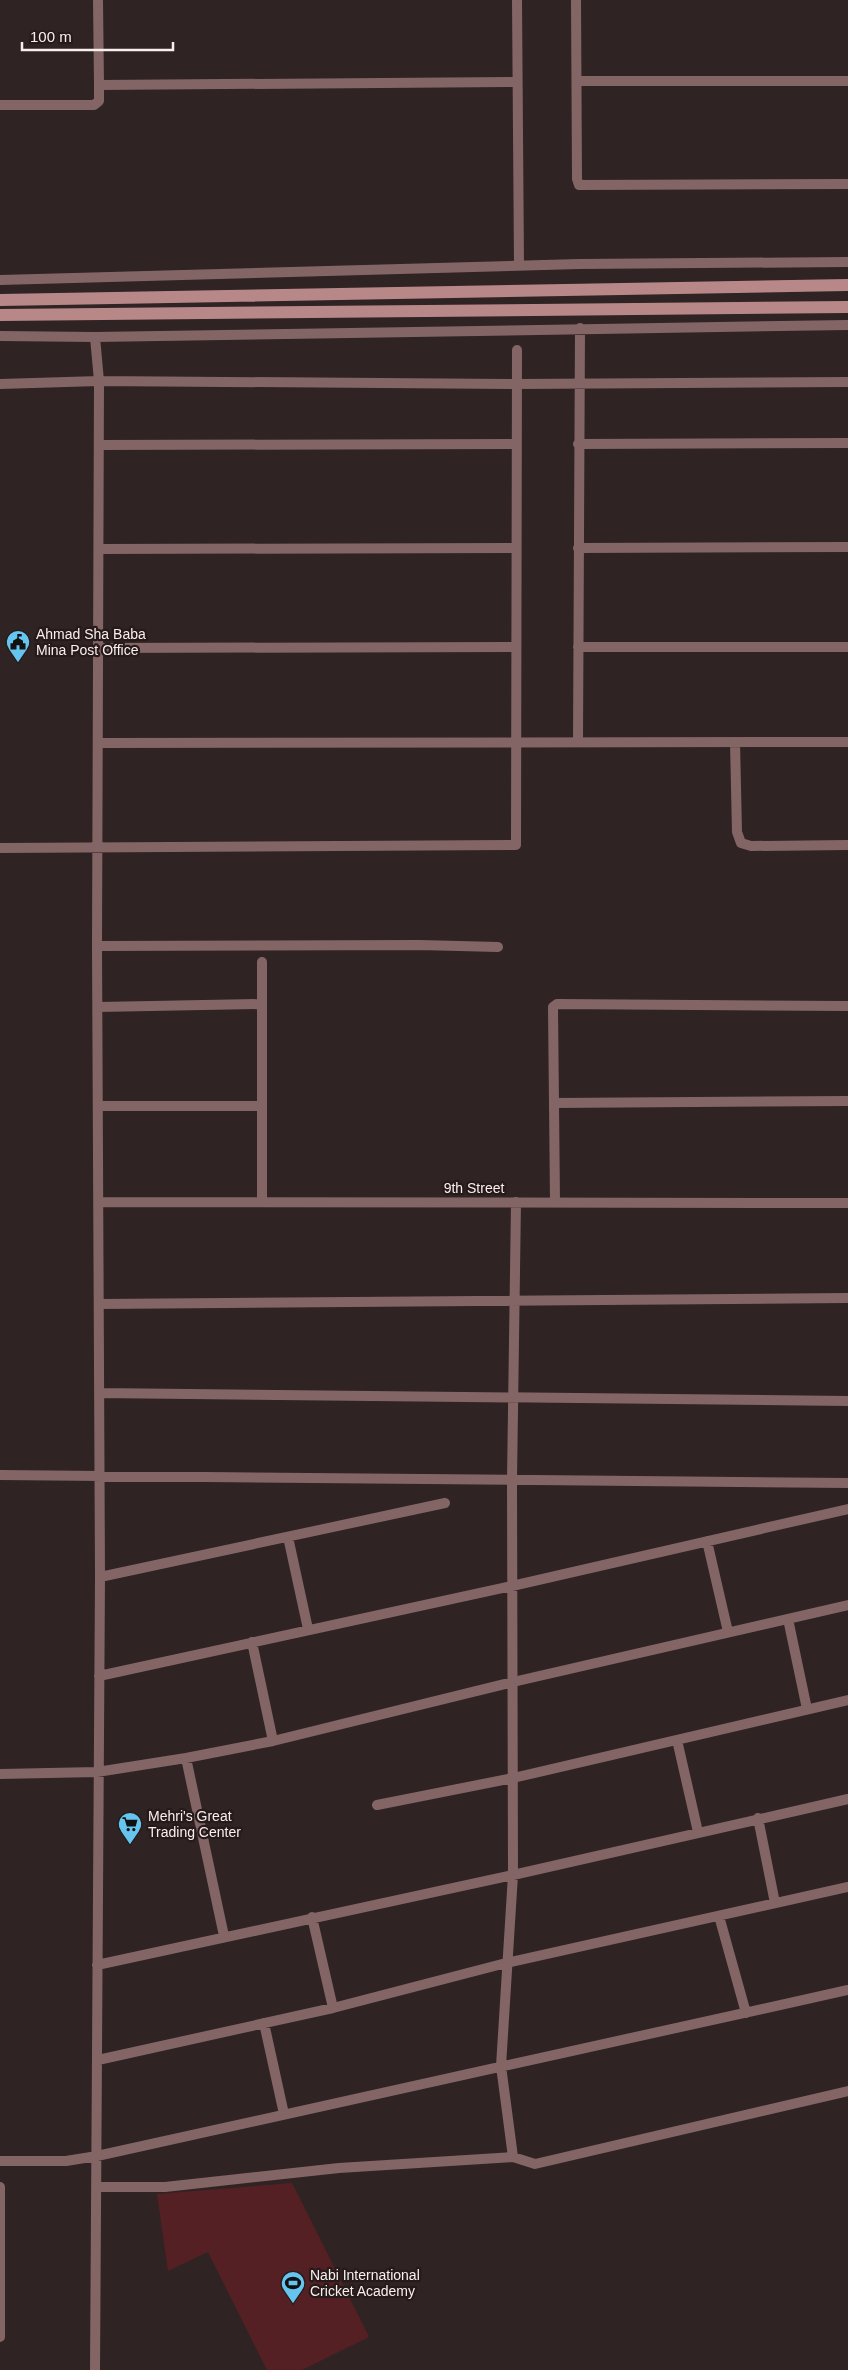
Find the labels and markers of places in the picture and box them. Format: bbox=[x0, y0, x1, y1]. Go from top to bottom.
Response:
place label: Ahmad Sha Baba Mina Post Office bbox=[36, 626, 146, 658]
public building icon: Ahmad Sha Baba Mina Post Office bbox=[5, 629, 31, 663]
place label: Mehri's Great Trading Center bbox=[148, 1808, 241, 1840]
supermarket icon: Mehri's Great Trading Center bbox=[117, 1811, 143, 1845]
place label: Nabi International Cricket Academy bbox=[310, 2267, 420, 2299]
sports icon: Nabi International Cricket Academy bbox=[280, 2270, 306, 2304]

